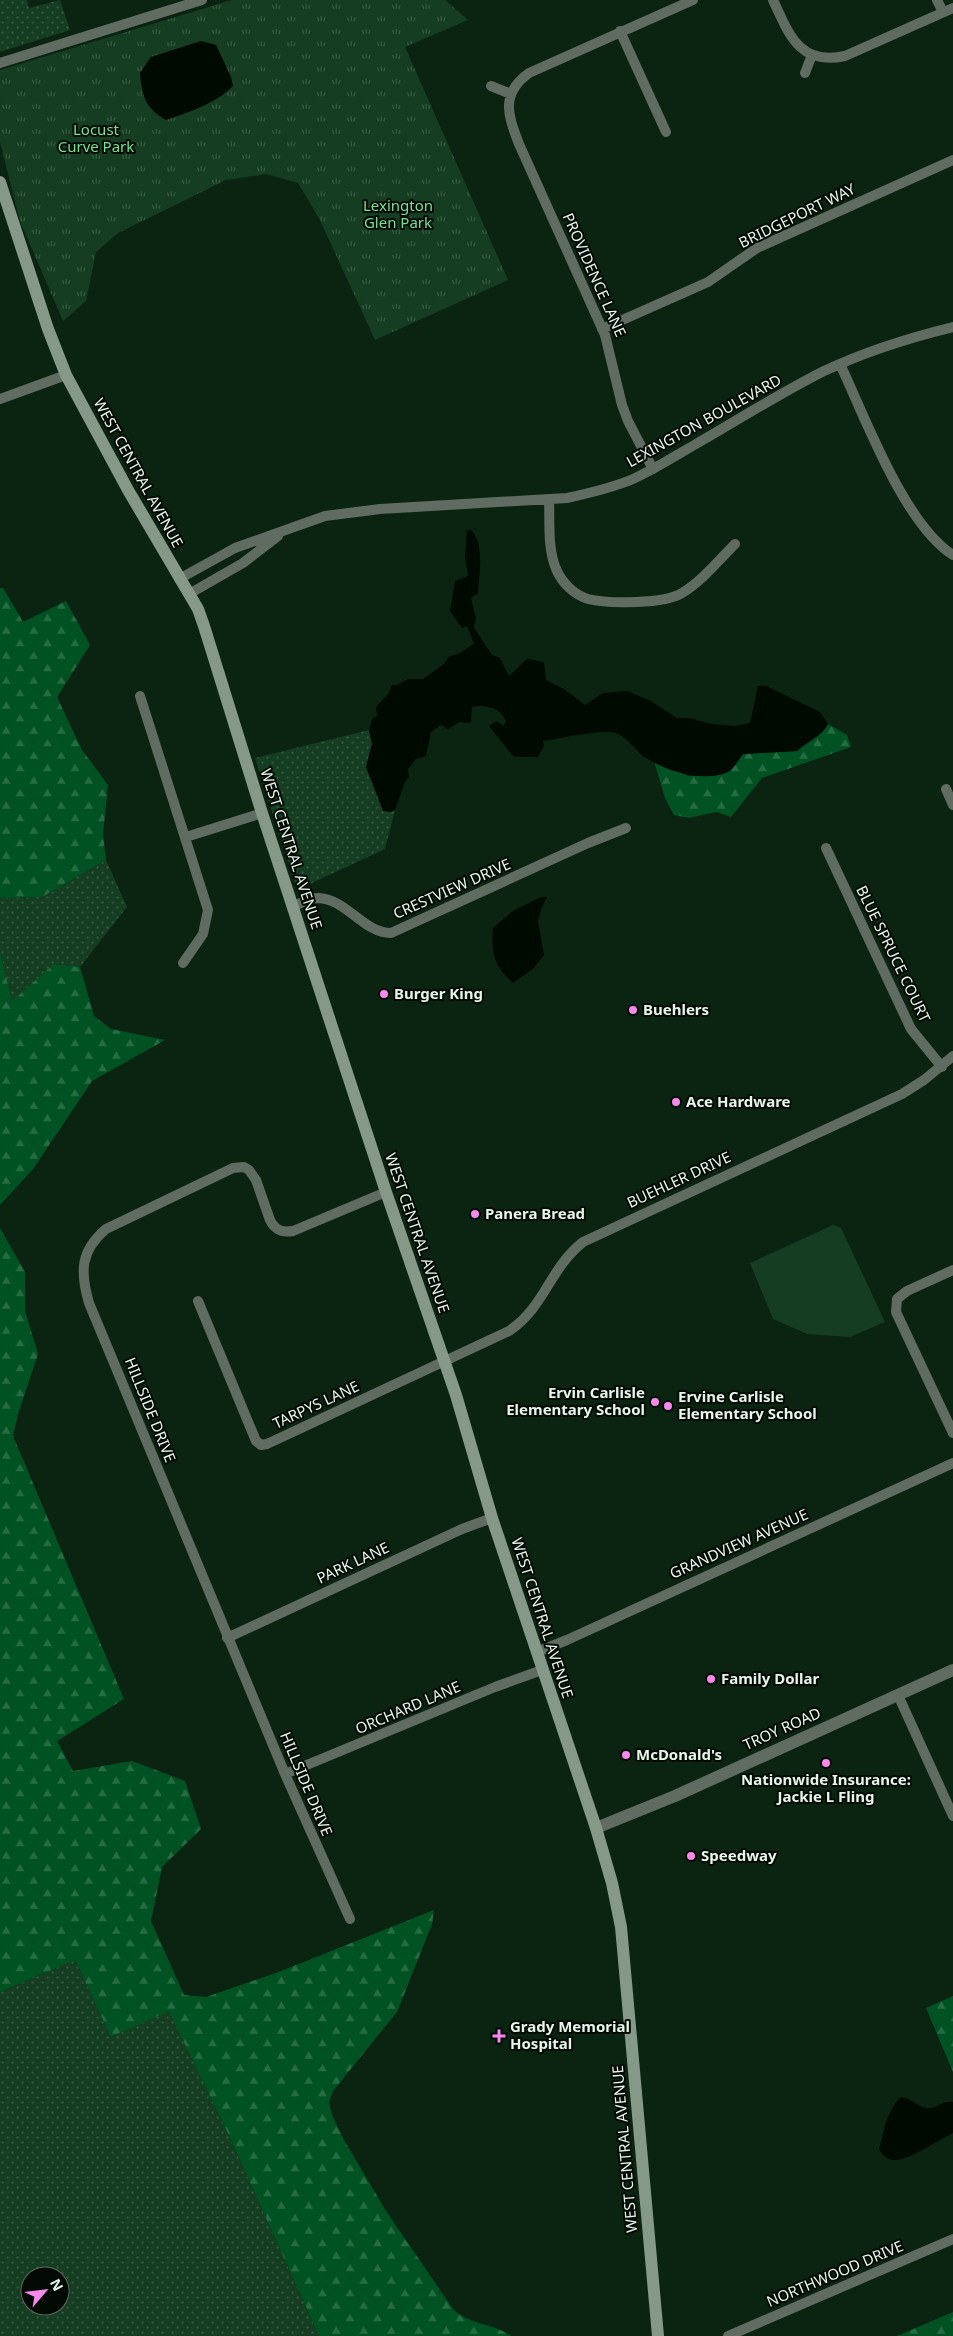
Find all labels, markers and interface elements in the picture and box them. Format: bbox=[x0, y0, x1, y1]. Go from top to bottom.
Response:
park label: Locust Curve Park bbox=[58, 119, 134, 156]
street label: BRIDGEPORT WAY bbox=[735, 178, 859, 252]
park label: Lexington Glen Park bbox=[363, 195, 433, 232]
street label: PROVIDENCE LANE bbox=[559, 209, 631, 340]
street label: LEXINGTON BOULEVARD bbox=[622, 369, 785, 471]
street label: WEST CENTRAL AVENUE bbox=[89, 394, 188, 551]
street label: WEST CENTRAL AVENUE bbox=[256, 766, 327, 932]
street label: CRESTVIEW DRIVE bbox=[390, 853, 514, 923]
street label: BLUE SPRUCE COURT bbox=[852, 882, 936, 1026]
place label: Burger King bbox=[394, 983, 483, 1003]
marker: Burger King bbox=[378, 988, 390, 1000]
place label: Buehlers bbox=[643, 999, 709, 1019]
marker: Buehlers bbox=[627, 1004, 639, 1016]
place label: Ace Hardware bbox=[686, 1091, 791, 1111]
marker: Ace Hardware bbox=[670, 1096, 682, 1108]
street label: BUEHLER DRIVE bbox=[623, 1146, 734, 1212]
street label: WEST CENTRAL AVENUE bbox=[381, 1150, 455, 1315]
place label: Panera Bread bbox=[485, 1203, 585, 1223]
marker: Panera Bread bbox=[469, 1208, 481, 1220]
street label: HILLSIDE DRIVE bbox=[121, 1354, 181, 1465]
street label: TARPYS LANE bbox=[269, 1375, 362, 1433]
place label: Ervin Carlisle Elementary School bbox=[506, 1382, 645, 1419]
place label: Ervine Carlisle Elementary School bbox=[678, 1386, 817, 1423]
marker: Ervin Carlisle Elementary School bbox=[649, 1396, 661, 1408]
marker: Ervine Carlisle Elementary School bbox=[662, 1400, 674, 1412]
street label: GRANDVIEW AVENUE bbox=[666, 1504, 811, 1583]
street label: WEST CENTRAL AVENUE bbox=[507, 1535, 578, 1701]
street label: PARK LANE bbox=[313, 1537, 392, 1588]
place label: Family Dollar bbox=[721, 1668, 820, 1688]
marker: Family Dollar bbox=[705, 1673, 717, 1685]
street label: ORCHARD LANE bbox=[352, 1676, 463, 1738]
street label: TROY ROAD bbox=[740, 1702, 824, 1754]
street label: HILLSIDE DRIVE bbox=[276, 1729, 338, 1839]
place label: McDonald's bbox=[636, 1744, 722, 1764]
marker: McDonald's bbox=[620, 1749, 632, 1761]
marker: Nationwide Insurance: Jackie L Fling bbox=[820, 1757, 832, 1769]
place label: Nationwide Insurance: Jackie L Fling bbox=[741, 1769, 911, 1806]
place label: Speedway bbox=[701, 1845, 777, 1865]
marker: Speedway bbox=[685, 1850, 697, 1862]
place label: Grady Memorial Hospital bbox=[510, 2016, 630, 2053]
marker: Grady Memorial Hospital bbox=[492, 2029, 506, 2043]
street label: WEST CENTRAL AVENUE bbox=[607, 2065, 641, 2234]
street label: NORTHWOOD DRIVE bbox=[763, 2235, 906, 2311]
north arrow bbox=[20, 2266, 70, 2316]
text: N bbox=[46, 2275, 68, 2294]

